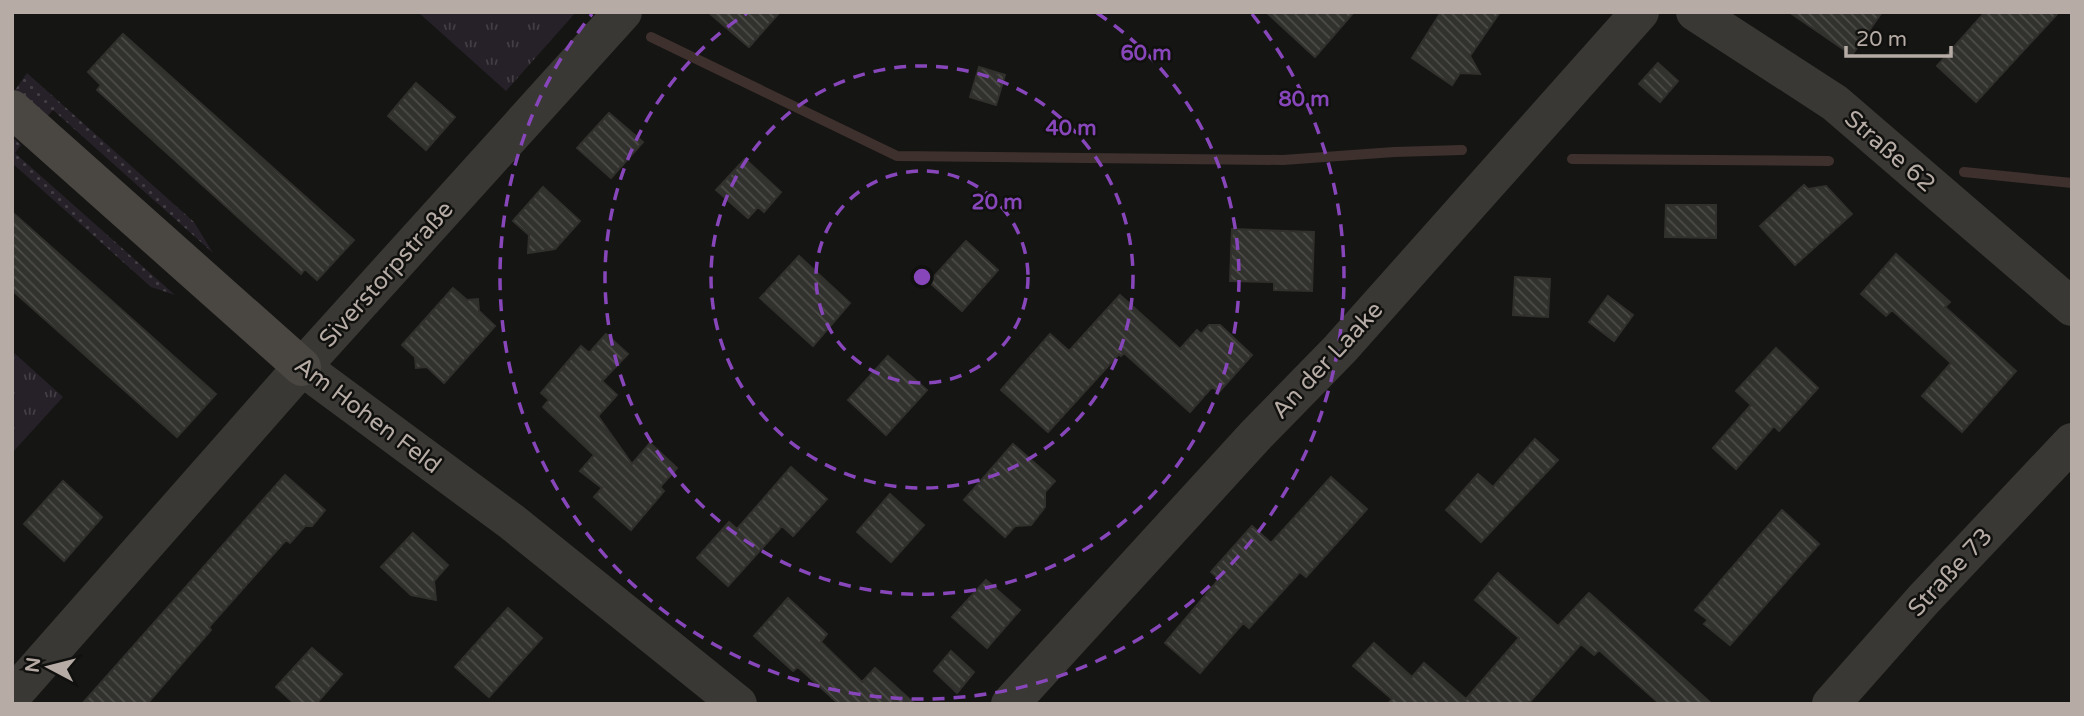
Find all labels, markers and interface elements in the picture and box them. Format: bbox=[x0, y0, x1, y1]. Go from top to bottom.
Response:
scale bar bbox=[1846, 14, 1951, 58]
text: 20 m bbox=[1856, 27, 1907, 52]
text: 60 m bbox=[1120, 41, 1172, 66]
text: 80 m bbox=[1278, 87, 1330, 112]
street label: Straße 62 bbox=[1838, 104, 1941, 199]
text: 40 m bbox=[1045, 116, 1097, 141]
text: 20 m bbox=[971, 190, 1023, 215]
street label: Siverstorpstraße bbox=[313, 195, 460, 353]
centre of rings bbox=[910, 265, 934, 289]
street label: An der Laake bbox=[1266, 296, 1389, 425]
street label: Am Hohen Feld bbox=[289, 351, 447, 480]
street label: Straße 73 bbox=[1902, 522, 1999, 623]
north arrow bbox=[14, 632, 84, 702]
text: N bbox=[21, 656, 45, 674]

